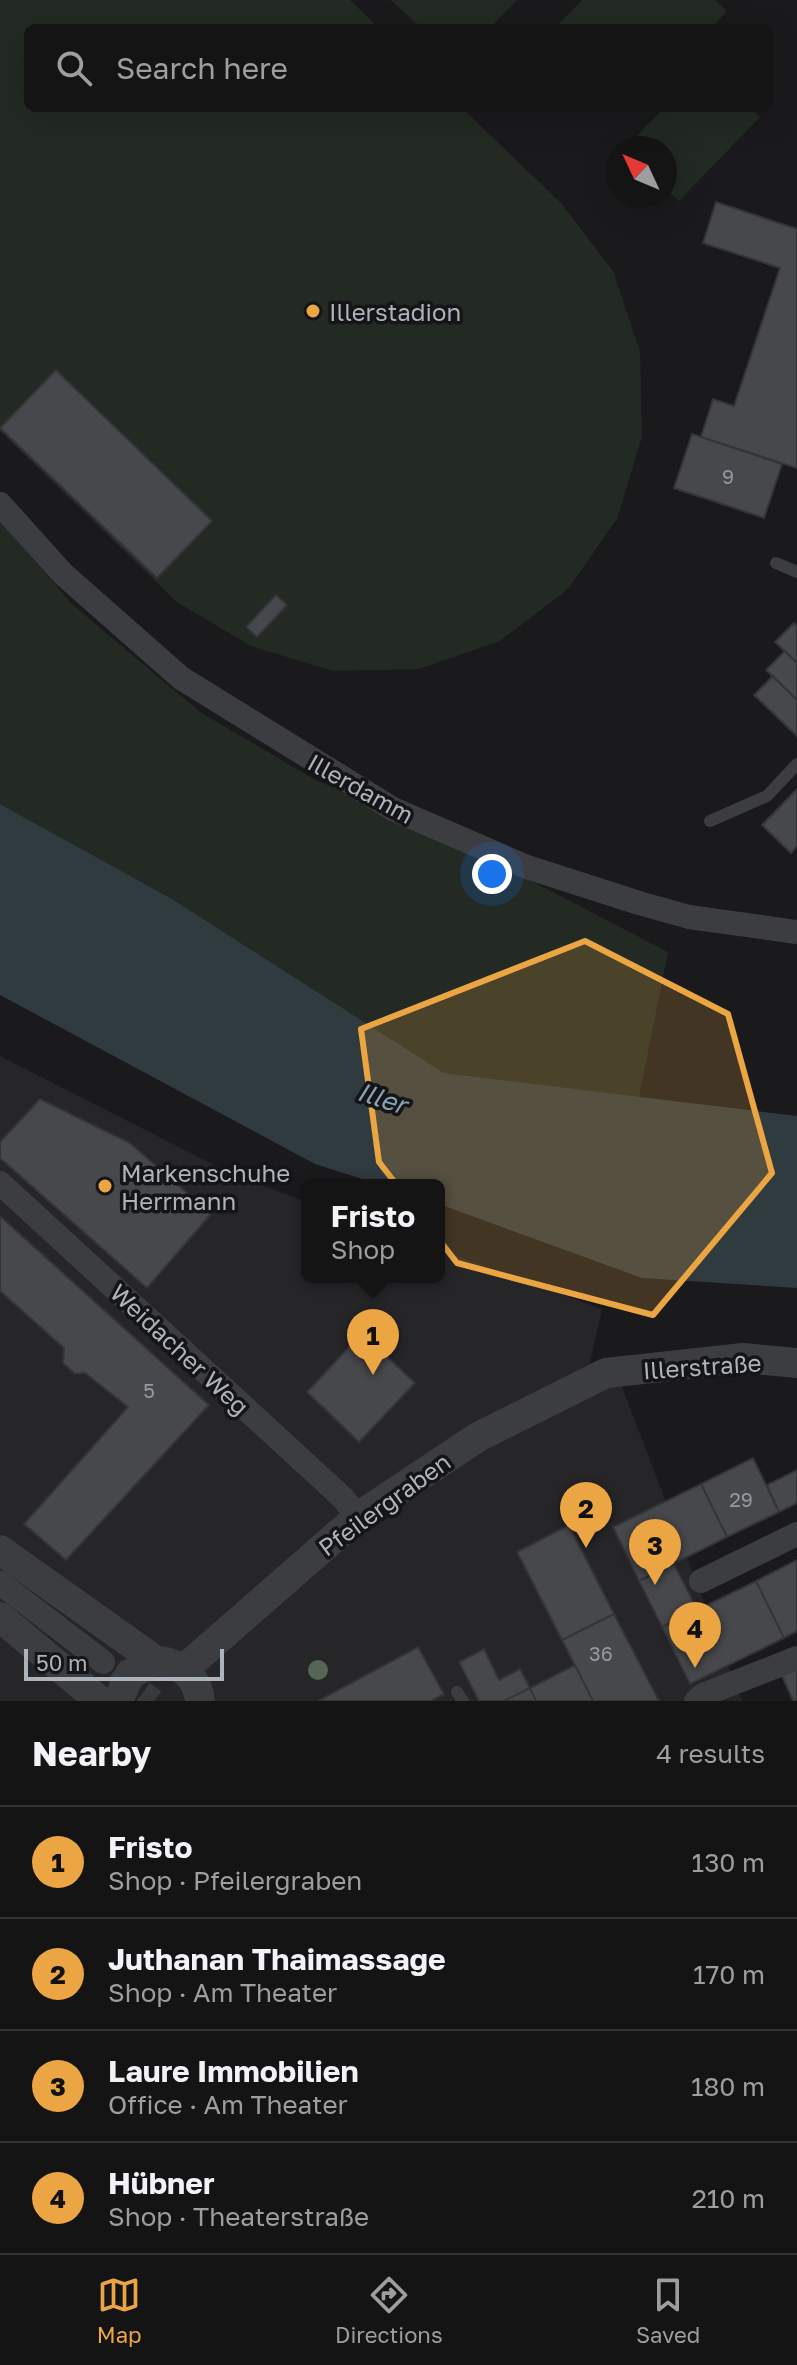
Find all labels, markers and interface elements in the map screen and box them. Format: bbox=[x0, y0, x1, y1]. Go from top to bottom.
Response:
search box bbox=[24, 24, 773, 112]
icon: search bbox=[52, 46, 96, 90]
text: Search here bbox=[116, 50, 288, 86]
north arrow bbox=[605, 136, 677, 208]
place label: Illerstadion bbox=[329, 297, 461, 326]
marker: Illerstadion bbox=[304, 302, 322, 320]
house number: 9 bbox=[722, 464, 734, 488]
street label: Illerdamm bbox=[303, 747, 419, 829]
your location bbox=[472, 854, 512, 894]
water label: Iller bbox=[354, 1076, 414, 1122]
place label: Markenschuhe Herrmann bbox=[121, 1158, 290, 1215]
marker: Markenschuhe Herrmann bbox=[96, 1177, 114, 1195]
popup bbox=[301, 1179, 445, 1283]
text: Fristo bbox=[331, 1198, 415, 1234]
text: Shop bbox=[331, 1234, 395, 1265]
street label: Weidacher Weg bbox=[105, 1277, 255, 1421]
pin: 1 bbox=[347, 1309, 399, 1375]
street label: Illerstraße bbox=[642, 1347, 762, 1385]
house number: 5 bbox=[143, 1378, 155, 1402]
street label: Pfeilergraben bbox=[312, 1446, 456, 1562]
pin: 2 bbox=[560, 1482, 612, 1548]
house number: 29 bbox=[729, 1487, 753, 1511]
pin: 3 bbox=[629, 1519, 681, 1585]
pin: 4 bbox=[669, 1602, 721, 1668]
house number: 36 bbox=[589, 1641, 613, 1665]
scale bar bbox=[24, 1645, 224, 1681]
text: 50 m bbox=[36, 1649, 87, 1676]
text: Nearby bbox=[32, 1733, 152, 1773]
text: 4 results bbox=[656, 1738, 765, 1769]
text: Fristo bbox=[108, 1829, 192, 1865]
text: 1 bbox=[51, 1847, 65, 1878]
text: 130 m bbox=[692, 1847, 765, 1878]
text: Shop · Pfeilergraben bbox=[108, 1865, 362, 1896]
text: Juthanan Thaimassage bbox=[108, 1941, 446, 1977]
text: 2 bbox=[50, 1959, 66, 1990]
text: 170 m bbox=[693, 1959, 765, 1990]
text: Shop · Am Theater bbox=[108, 1977, 337, 2008]
text: Laure Immobilien bbox=[108, 2053, 359, 2089]
text: 3 bbox=[50, 2071, 66, 2102]
text: 180 m bbox=[691, 2071, 765, 2102]
text: Office · Am Theater bbox=[108, 2089, 348, 2120]
text: Hübner bbox=[108, 2165, 215, 2201]
text: 4 bbox=[50, 2183, 66, 2214]
text: 210 m bbox=[692, 2183, 765, 2214]
text: Shop · Theaterstraße bbox=[108, 2201, 369, 2232]
tab: Map bbox=[97, 2273, 142, 2348]
tab: Directions bbox=[335, 2273, 443, 2348]
tab: Saved bbox=[636, 2273, 700, 2348]

